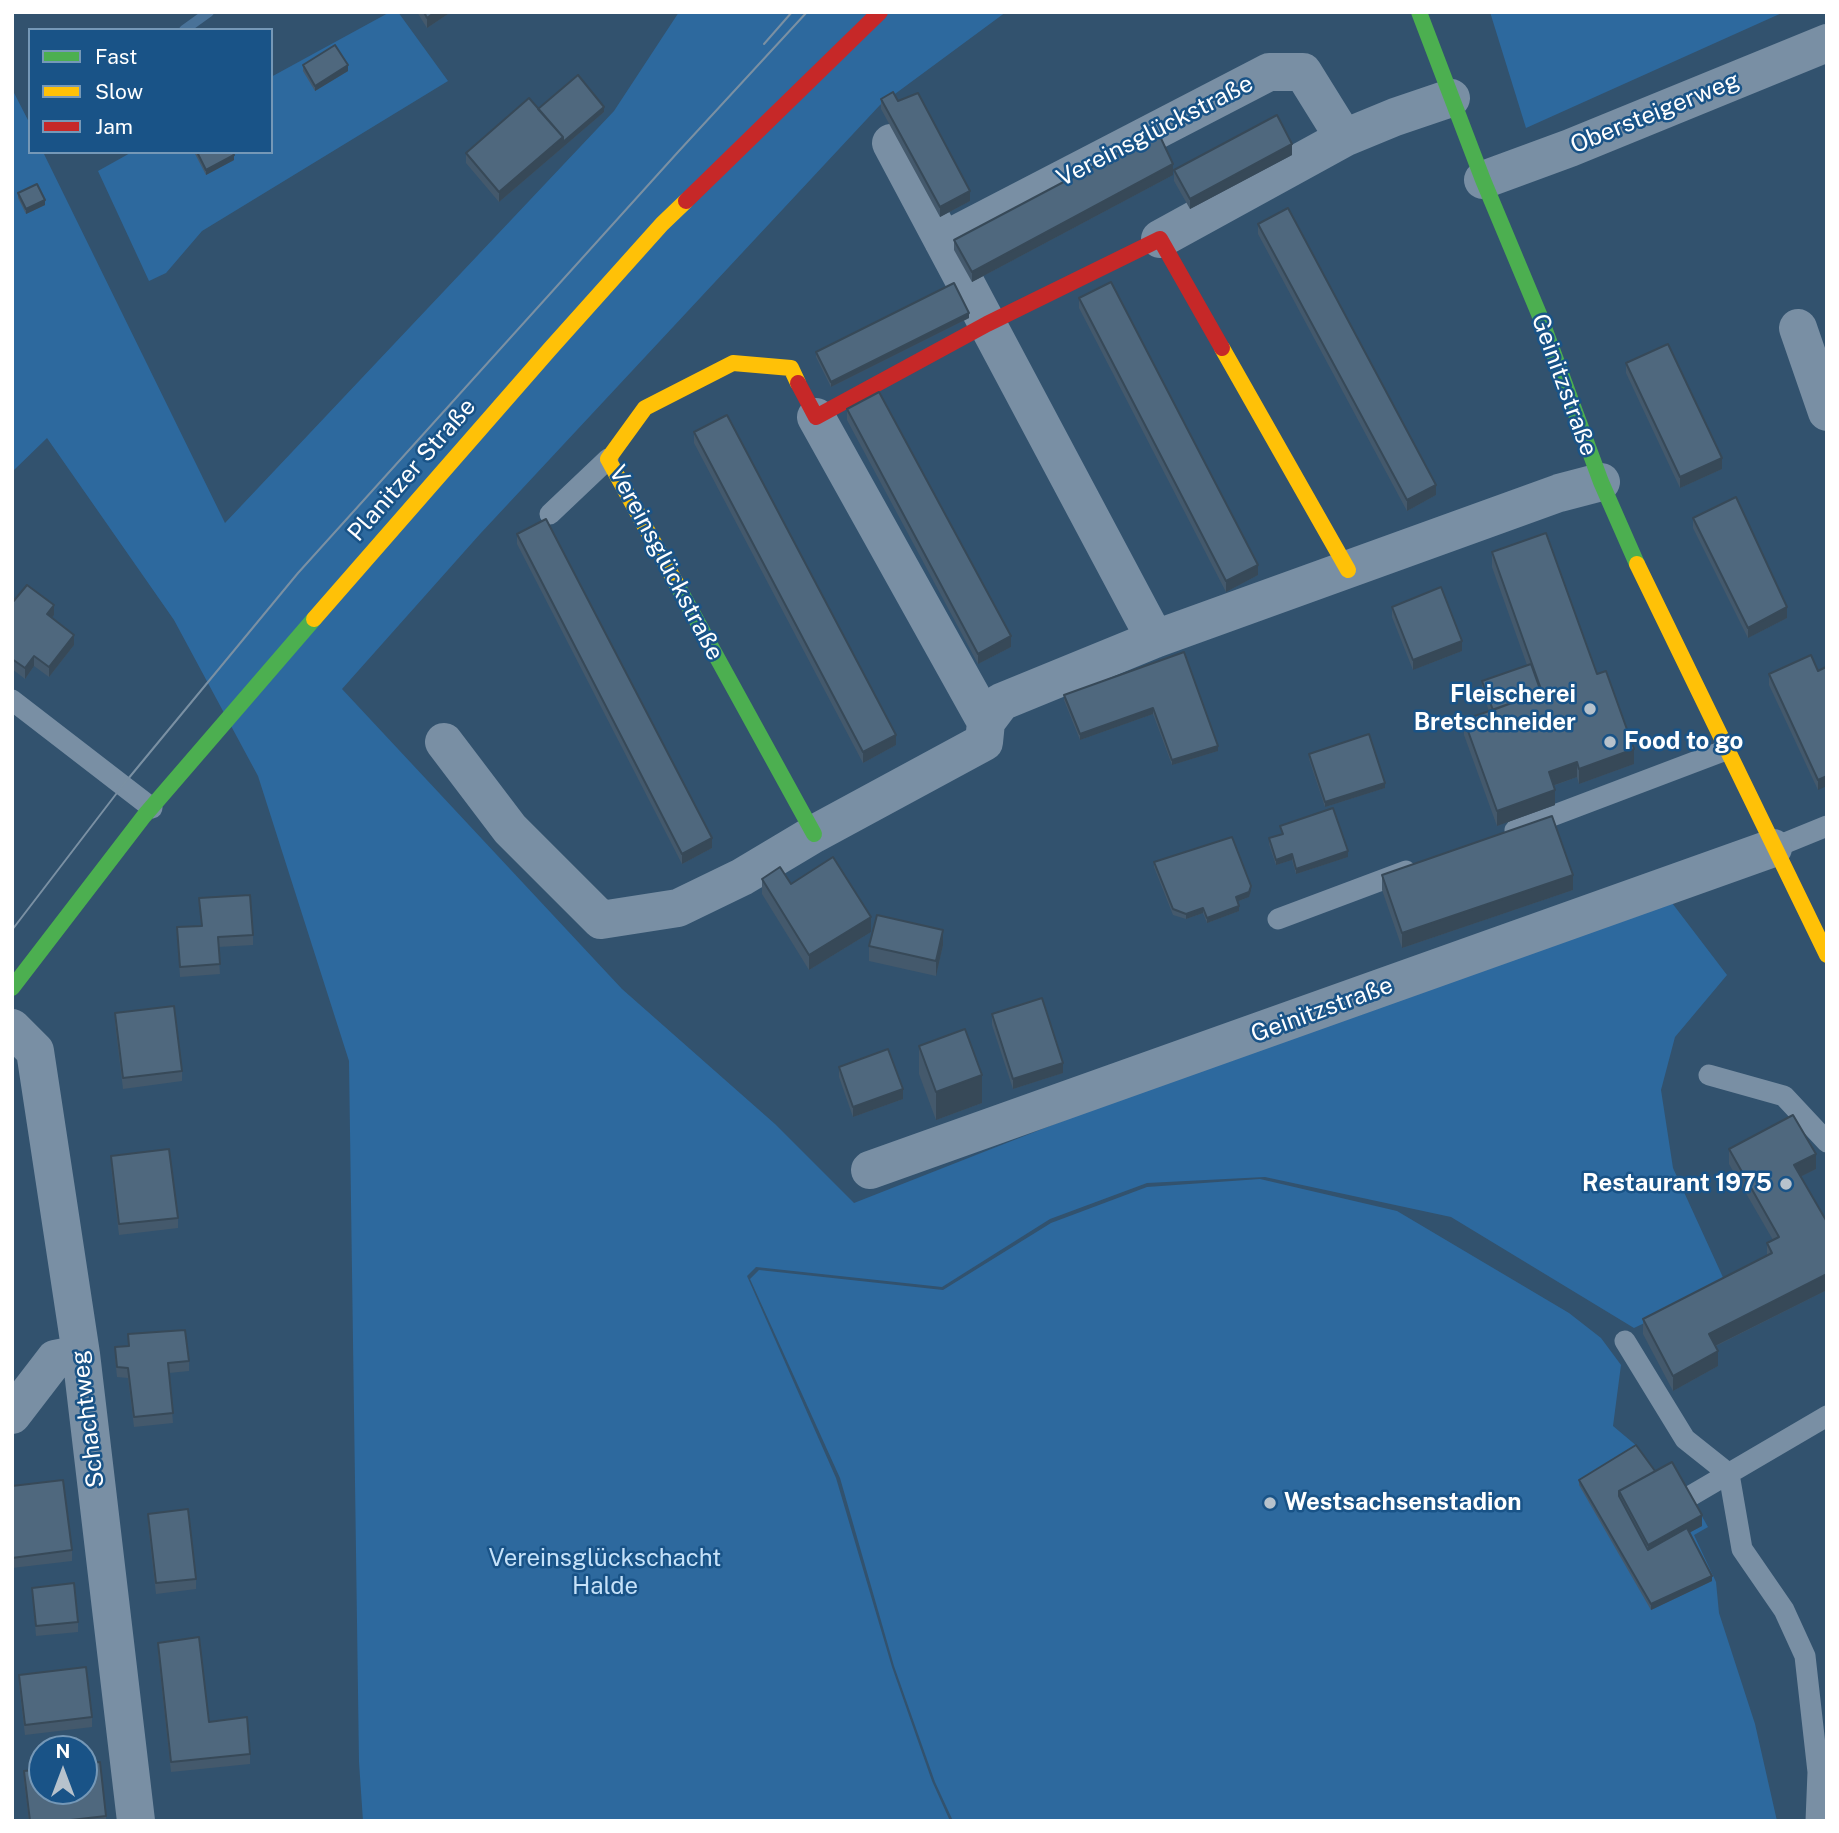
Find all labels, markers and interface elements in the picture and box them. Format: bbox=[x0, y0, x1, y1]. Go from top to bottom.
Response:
legend bbox=[28, 28, 273, 154]
text: Fast bbox=[95, 44, 137, 69]
street label: Obersteigerweg bbox=[1566, 66, 1744, 160]
street label: Vereinsglückstraße bbox=[1052, 69, 1258, 193]
text: Slow bbox=[95, 79, 143, 104]
text: Jam bbox=[95, 114, 133, 139]
street label: Geinitzstraße bbox=[1525, 310, 1603, 460]
street label: Planitzer Straße bbox=[342, 393, 482, 547]
street label: Vereinsglückstraße bbox=[602, 461, 730, 665]
place label: Fleischerei Bretschneider bbox=[1414, 681, 1576, 737]
marker: Fleischerei Bretschneider bbox=[1582, 701, 1598, 717]
place label: Food to go bbox=[1624, 728, 1743, 756]
marker: Food to go bbox=[1602, 734, 1618, 750]
street label: Geinitzstraße bbox=[1247, 971, 1397, 1049]
place label: Restaurant 1975 bbox=[1582, 1170, 1772, 1198]
marker: Restaurant 1975 bbox=[1778, 1176, 1794, 1192]
street label: Schachtweg bbox=[65, 1349, 111, 1489]
place label: Westsachsenstadion bbox=[1284, 1489, 1522, 1517]
marker: Westsachsenstadion bbox=[1262, 1495, 1278, 1511]
park label: Vereinsglückschacht Halde bbox=[489, 1545, 721, 1601]
north arrow bbox=[28, 1735, 98, 1805]
text: N bbox=[56, 1740, 70, 1762]

